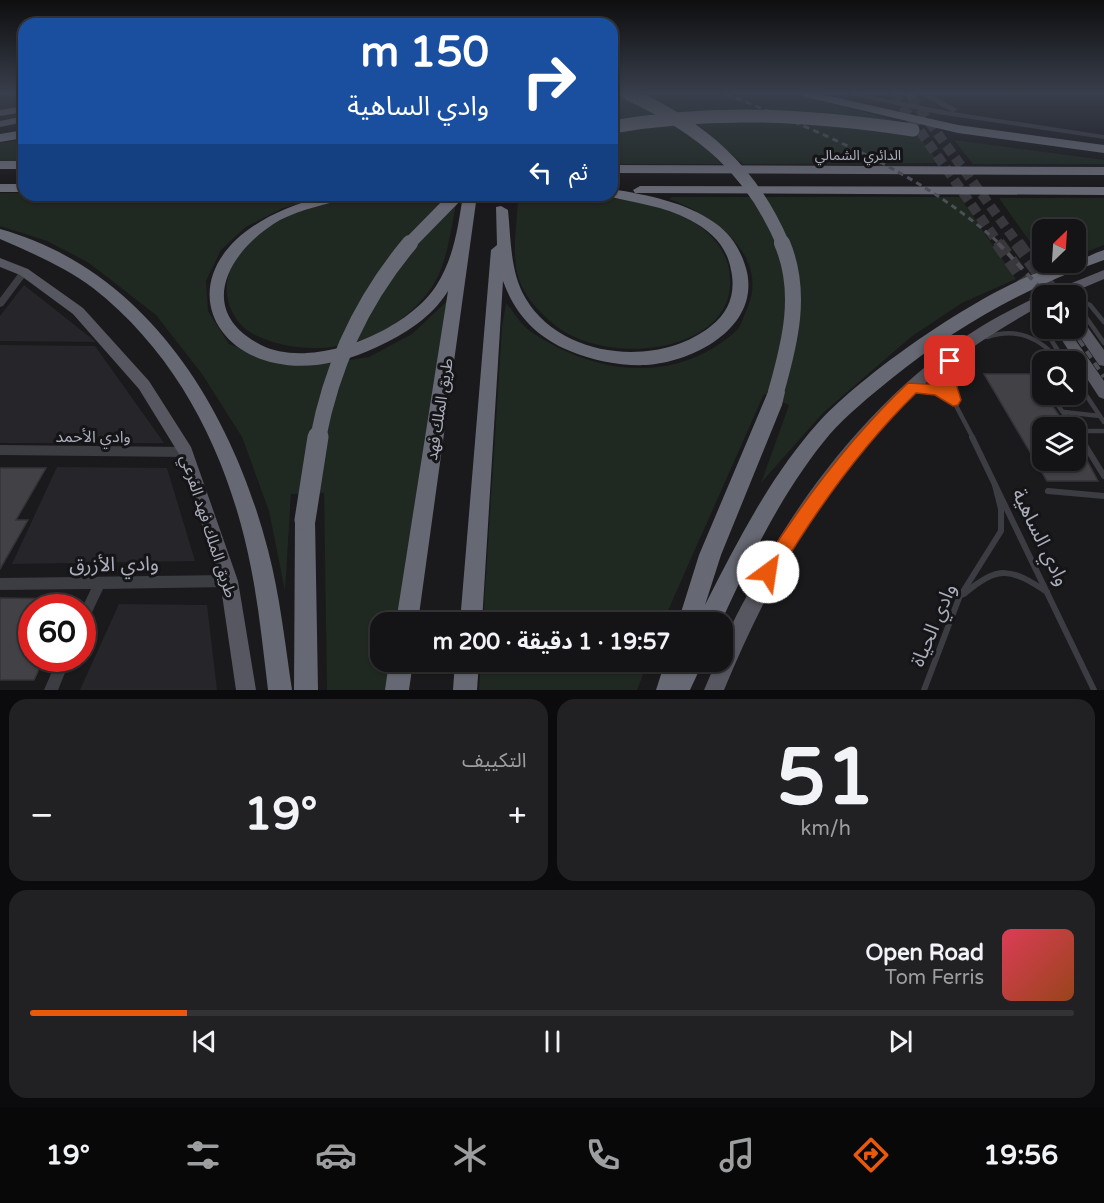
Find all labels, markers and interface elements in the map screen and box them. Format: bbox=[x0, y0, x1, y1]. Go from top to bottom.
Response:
text: 150 m bbox=[360, 27, 489, 78]
icon: right bbox=[510, 42, 588, 120]
text: وادي الساهية bbox=[347, 90, 489, 123]
street label: الدائري الشمالي bbox=[815, 147, 901, 166]
icon: left bbox=[524, 156, 557, 189]
text: ثم bbox=[569, 160, 588, 186]
north arrow bbox=[1032, 219, 1086, 273]
map controls bbox=[1032, 219, 1086, 471]
button: sound bbox=[1032, 285, 1086, 339]
pin bbox=[924, 335, 975, 386]
icon: arrive bbox=[933, 344, 966, 377]
button: search bbox=[1032, 351, 1086, 405]
street label: طريق الملك فهد bbox=[422, 356, 458, 462]
button: layers bbox=[1032, 417, 1086, 471]
street label: وادي الأحمد bbox=[55, 427, 131, 449]
street label: طريق الملك فهد الفرعي bbox=[174, 452, 241, 601]
street label: وادي الساهية bbox=[1004, 485, 1074, 591]
position arrow bbox=[736, 540, 800, 604]
street label: وادي الأزرق bbox=[69, 552, 159, 580]
street label: وادي الحياة bbox=[906, 580, 965, 671]
speed limit sign: 60 bbox=[18, 594, 96, 672]
text: 19:57 · 1 دقيقة · 200 m bbox=[433, 629, 670, 655]
text: 51 bbox=[777, 731, 875, 825]
text: التكييف bbox=[462, 749, 527, 773]
text: 19° bbox=[244, 788, 317, 842]
text: − bbox=[30, 796, 54, 835]
text: + bbox=[508, 796, 526, 835]
text: km/h bbox=[801, 817, 851, 841]
text: Open Road bbox=[866, 940, 984, 966]
text: Tom Ferris bbox=[885, 966, 984, 990]
icon: previous bbox=[188, 1025, 221, 1058]
icon: pause bbox=[536, 1025, 569, 1058]
icon: next bbox=[884, 1025, 917, 1058]
icon: filters bbox=[182, 1134, 224, 1176]
icon: car bbox=[315, 1134, 357, 1176]
icon: climate bbox=[449, 1134, 491, 1176]
icon: phone bbox=[582, 1134, 624, 1176]
icon: music bbox=[716, 1134, 758, 1176]
icon: directions bbox=[850, 1134, 892, 1176]
text: 19° bbox=[46, 1139, 90, 1172]
text: 19:56 bbox=[983, 1139, 1058, 1172]

